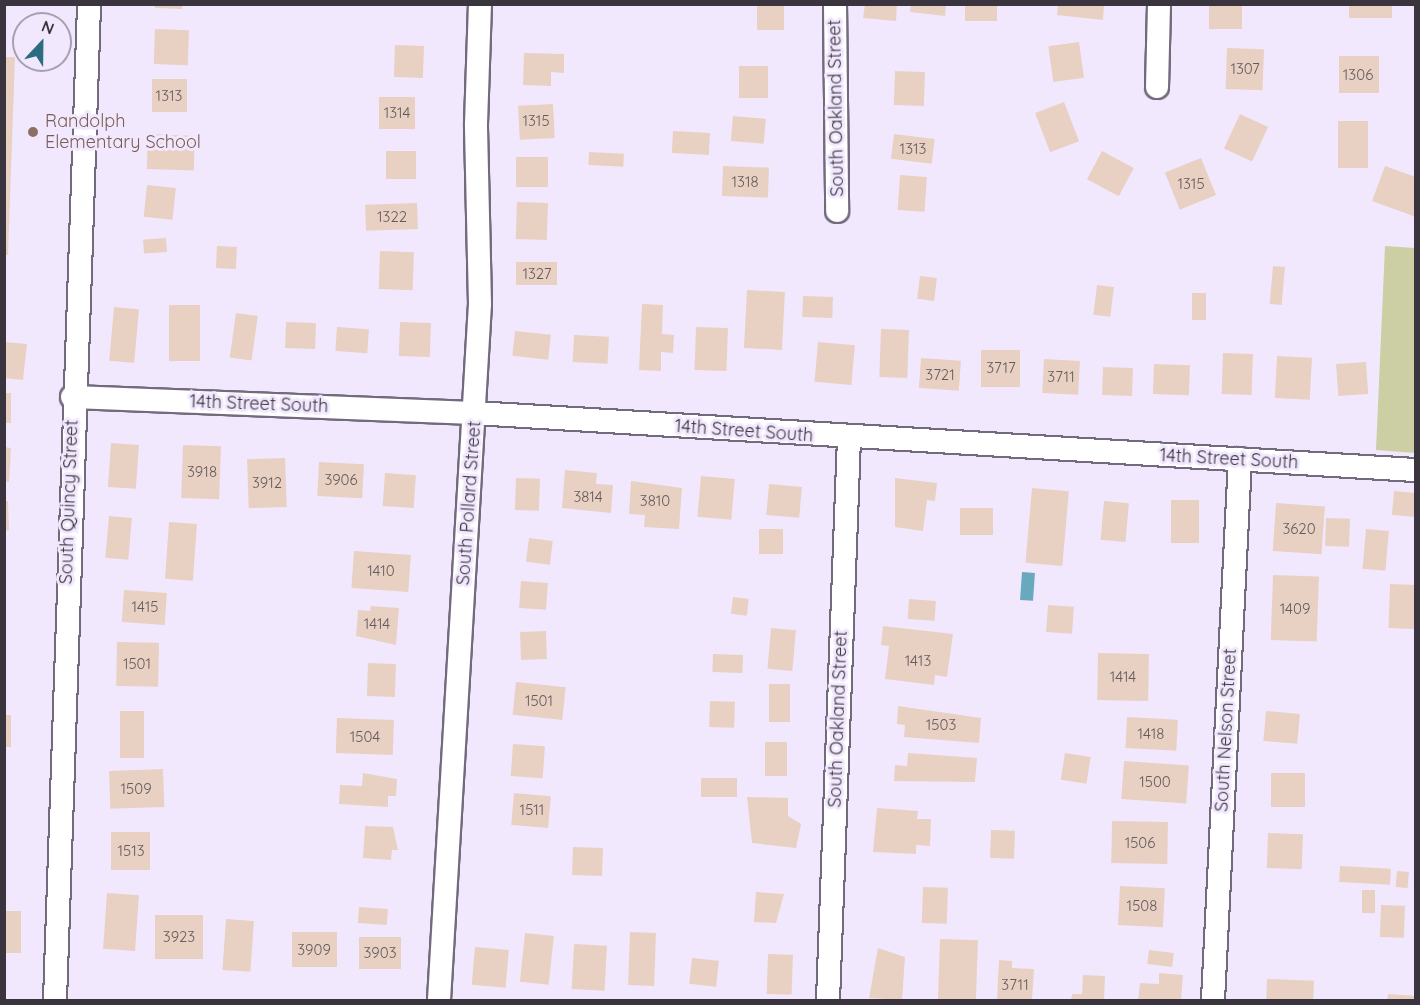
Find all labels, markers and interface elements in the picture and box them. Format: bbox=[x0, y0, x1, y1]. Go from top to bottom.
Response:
north arrow bbox=[12, 12, 72, 72]
text: N bbox=[39, 16, 57, 39]
street label: South Oakland Street bbox=[824, 19, 848, 197]
house number: 1307 bbox=[1230, 60, 1260, 78]
house number: 1306 bbox=[1343, 66, 1373, 84]
house number: 1313 bbox=[156, 87, 182, 105]
house number: 1314 bbox=[384, 104, 410, 122]
place label: Randolph Elementary School bbox=[45, 111, 201, 154]
house number: 1315 bbox=[522, 112, 550, 130]
marker: Randolph Elementary School bbox=[26, 125, 40, 139]
house number: 1313 bbox=[900, 140, 926, 158]
house number: 1318 bbox=[731, 173, 759, 191]
house number: 1315 bbox=[1177, 175, 1205, 193]
house number: 1322 bbox=[377, 208, 407, 226]
house number: 1327 bbox=[522, 265, 552, 283]
house number: 3717 bbox=[986, 359, 1016, 377]
house number: 3721 bbox=[925, 366, 955, 384]
house number: 3711 bbox=[1047, 368, 1075, 386]
street label: 14th Street South bbox=[189, 391, 329, 417]
street label: 14th Street South bbox=[674, 415, 814, 447]
street label: South Quincy Street bbox=[55, 419, 83, 585]
street label: South Pollard Street bbox=[452, 420, 486, 586]
street label: 14th Street South bbox=[1159, 445, 1299, 473]
house number: 3918 bbox=[187, 463, 217, 481]
house number: 3906 bbox=[324, 471, 358, 489]
house number: 3912 bbox=[252, 474, 282, 492]
house number: 3814 bbox=[573, 488, 603, 506]
house number: 3810 bbox=[640, 492, 670, 510]
house number: 3620 bbox=[1282, 520, 1316, 538]
house number: 1410 bbox=[367, 562, 395, 580]
house number: 1415 bbox=[132, 598, 158, 616]
house number: 1409 bbox=[1280, 600, 1310, 618]
house number: 1414 bbox=[364, 615, 390, 633]
street label: South Oakland Street bbox=[824, 630, 852, 808]
street label: South Nelson Street bbox=[1211, 648, 1241, 812]
house number: 1413 bbox=[905, 652, 931, 670]
house number: 1501 bbox=[123, 655, 151, 673]
house number: 1414 bbox=[1110, 668, 1136, 686]
house number: 1501 bbox=[525, 692, 553, 710]
house number: 1503 bbox=[926, 716, 956, 734]
house number: 1418 bbox=[1138, 725, 1164, 743]
house number: 1504 bbox=[350, 728, 380, 746]
house number: 1500 bbox=[1139, 773, 1171, 791]
house number: 1509 bbox=[120, 780, 152, 798]
house number: 1511 bbox=[520, 801, 544, 819]
house number: 1506 bbox=[1125, 834, 1155, 852]
house number: 1513 bbox=[117, 842, 145, 860]
house number: 1508 bbox=[1127, 897, 1157, 915]
house number: 3923 bbox=[163, 928, 195, 946]
house number: 3909 bbox=[297, 941, 331, 959]
house number: 3903 bbox=[363, 944, 397, 962]
house number: 3711 bbox=[1001, 976, 1029, 994]

